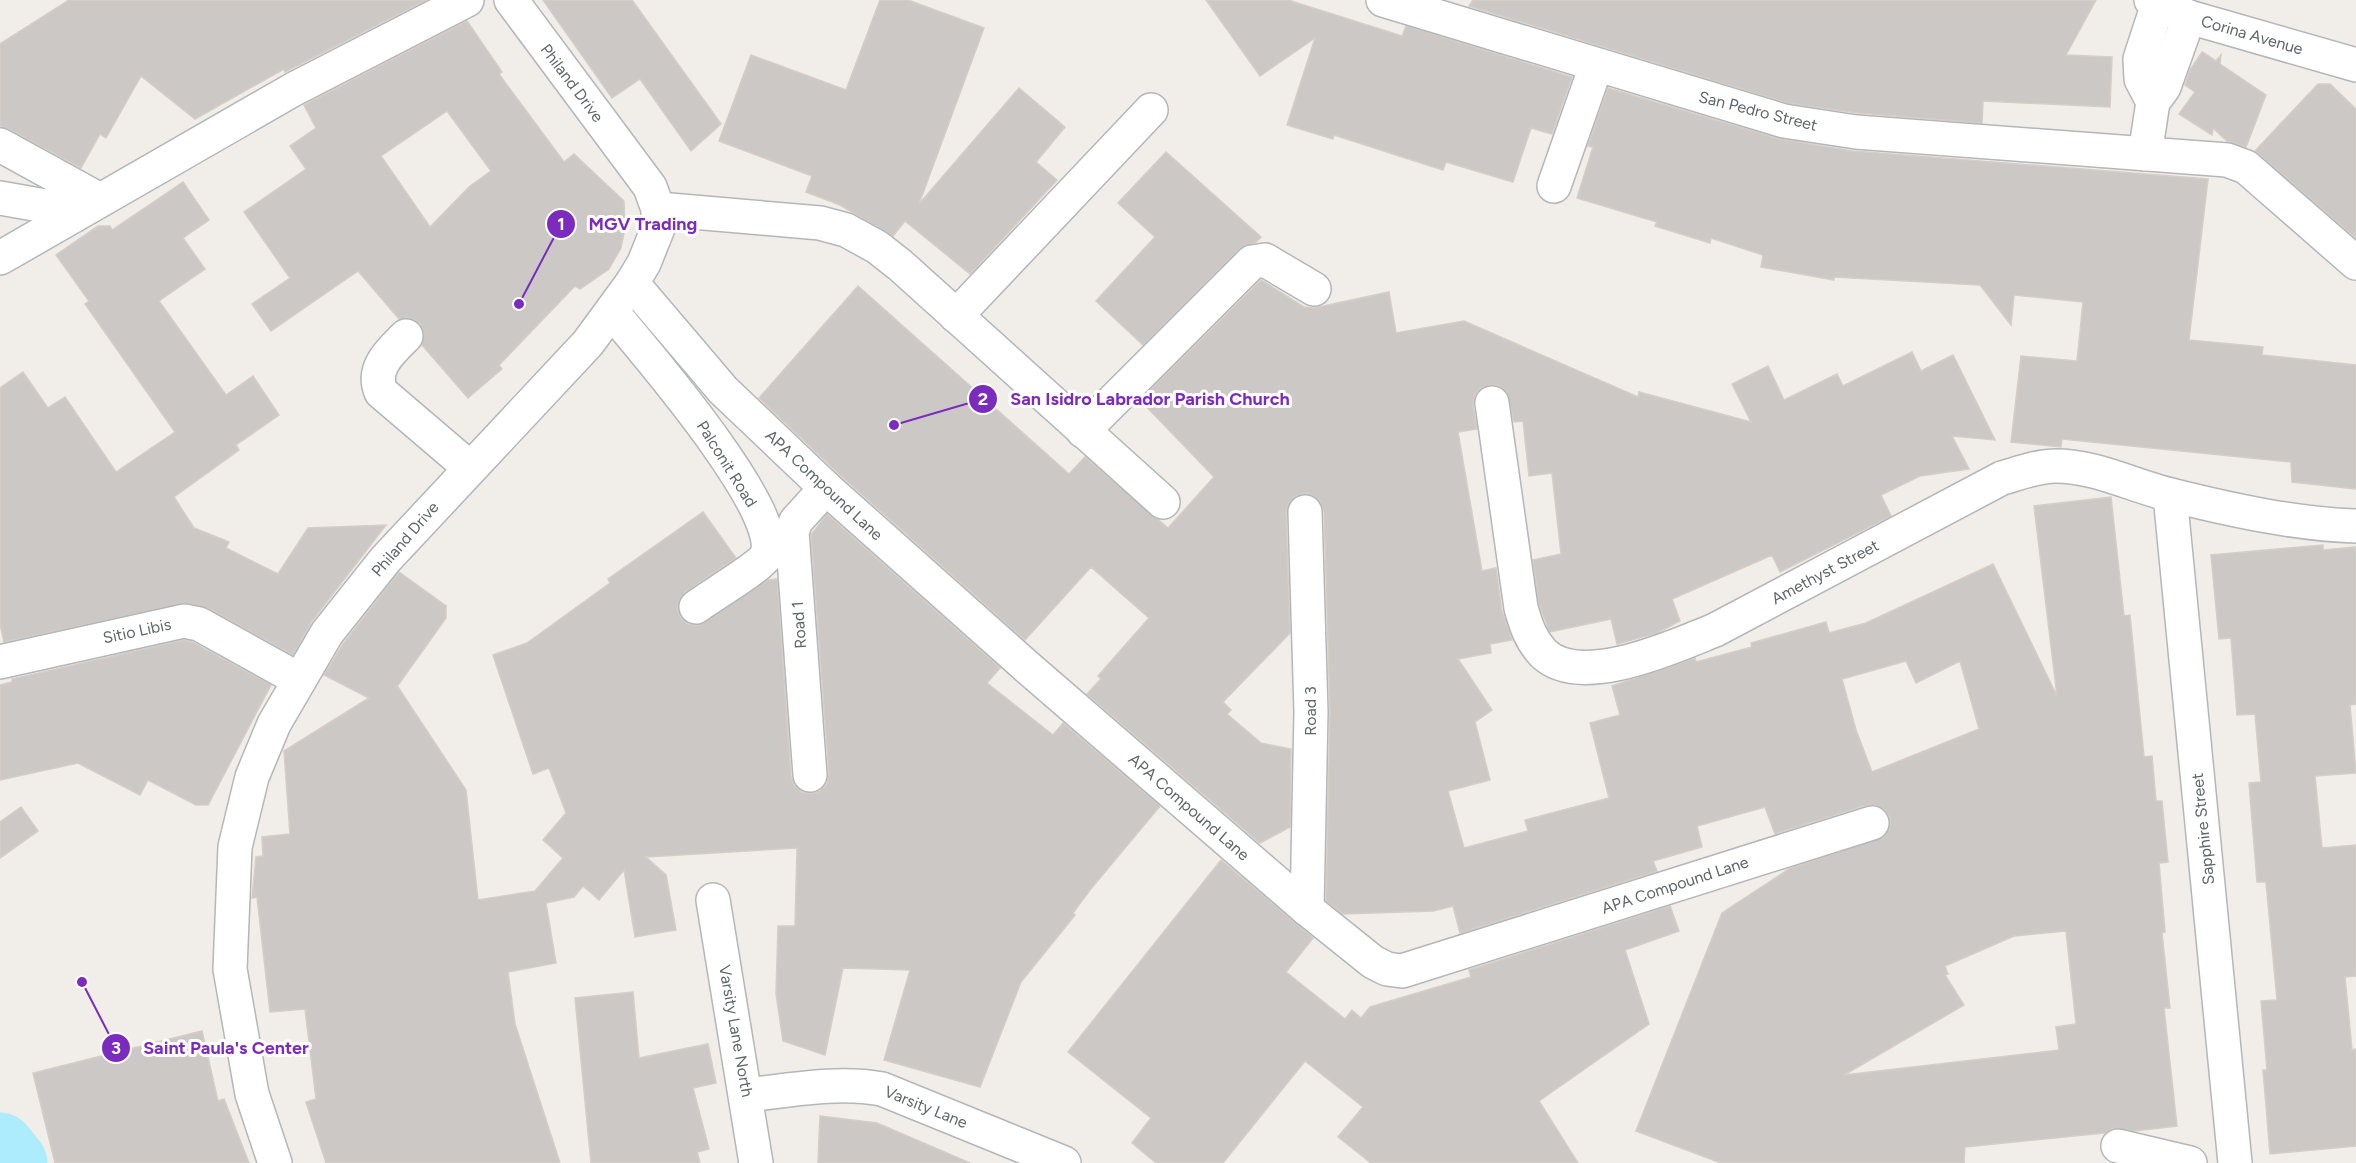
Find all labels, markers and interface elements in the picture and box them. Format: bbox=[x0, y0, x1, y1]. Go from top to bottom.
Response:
street label: Corina Avenue bbox=[2199, 11, 2305, 59]
street label: Philand Drive bbox=[536, 40, 608, 126]
street label: San Pedro Street bbox=[1697, 87, 1819, 135]
callout: MGV Trading bbox=[546, 206, 709, 242]
text: 1 bbox=[557, 213, 565, 235]
text: MGV Trading bbox=[589, 213, 697, 235]
callout: San Isidro Labrador Parish Church bbox=[968, 381, 1301, 417]
text: 2 bbox=[978, 388, 988, 410]
text: San Isidro Labrador Parish Church bbox=[1010, 388, 1290, 410]
street label: Palconit Road bbox=[693, 417, 761, 511]
street label: APA Compound Lane bbox=[761, 426, 887, 544]
street label: Philand Drive bbox=[367, 498, 443, 580]
street label: Amethyst Street bbox=[1768, 536, 1882, 608]
street label: Road 1 bbox=[788, 601, 810, 649]
street label: Sitio Libis bbox=[101, 615, 173, 647]
street label: Road 3 bbox=[1301, 686, 1320, 736]
street label: APA Compound Lane bbox=[1125, 750, 1253, 865]
street label: Sapphire Street bbox=[2188, 772, 2218, 886]
street label: APA Compound Lane bbox=[1599, 852, 1751, 918]
street label: Varsity Lane North bbox=[715, 963, 757, 1099]
callout: Saint Paula's Center bbox=[101, 1030, 321, 1066]
text: 3 bbox=[111, 1037, 121, 1059]
text: Saint Paula's Center bbox=[143, 1037, 309, 1059]
street label: Varsity Lane bbox=[882, 1082, 970, 1132]

